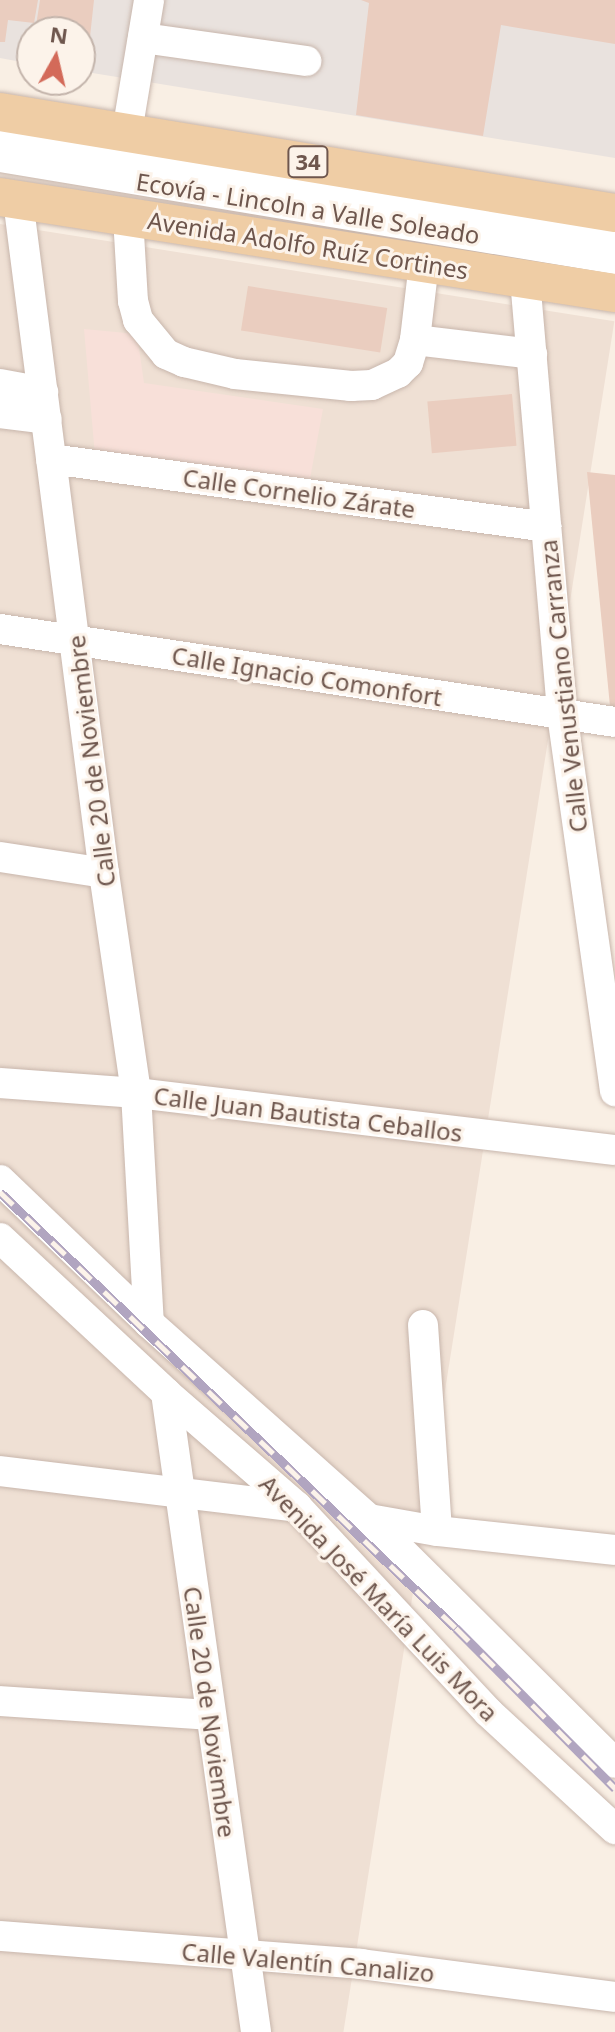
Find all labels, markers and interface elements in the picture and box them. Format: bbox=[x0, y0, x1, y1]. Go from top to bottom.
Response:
north arrow bbox=[16, 16, 96, 96]
text: N bbox=[48, 18, 70, 50]
road number: 34 bbox=[286, 144, 330, 180]
street label: Ecovía - Lincoln a Valle Soleado bbox=[134, 167, 482, 249]
street label: Avenida Adolfo Ruíz Cortines bbox=[146, 205, 470, 285]
street label: Calle Cornelio Zárate bbox=[181, 462, 417, 524]
street label: Calle Venustiano Carranza bbox=[533, 538, 593, 834]
street label: Calle 20 de Noviembre bbox=[61, 633, 121, 889]
street label: Calle Ignacio Comonfort bbox=[170, 640, 444, 712]
street label: Calle Juan Bautista Ceballos bbox=[152, 1081, 464, 1147]
street label: Avenida José María Luis Mora bbox=[254, 1469, 504, 1727]
street label: Calle 20 de Noviembre bbox=[178, 1585, 242, 1839]
street label: Calle Valentín Canalizo bbox=[180, 1937, 436, 1987]

